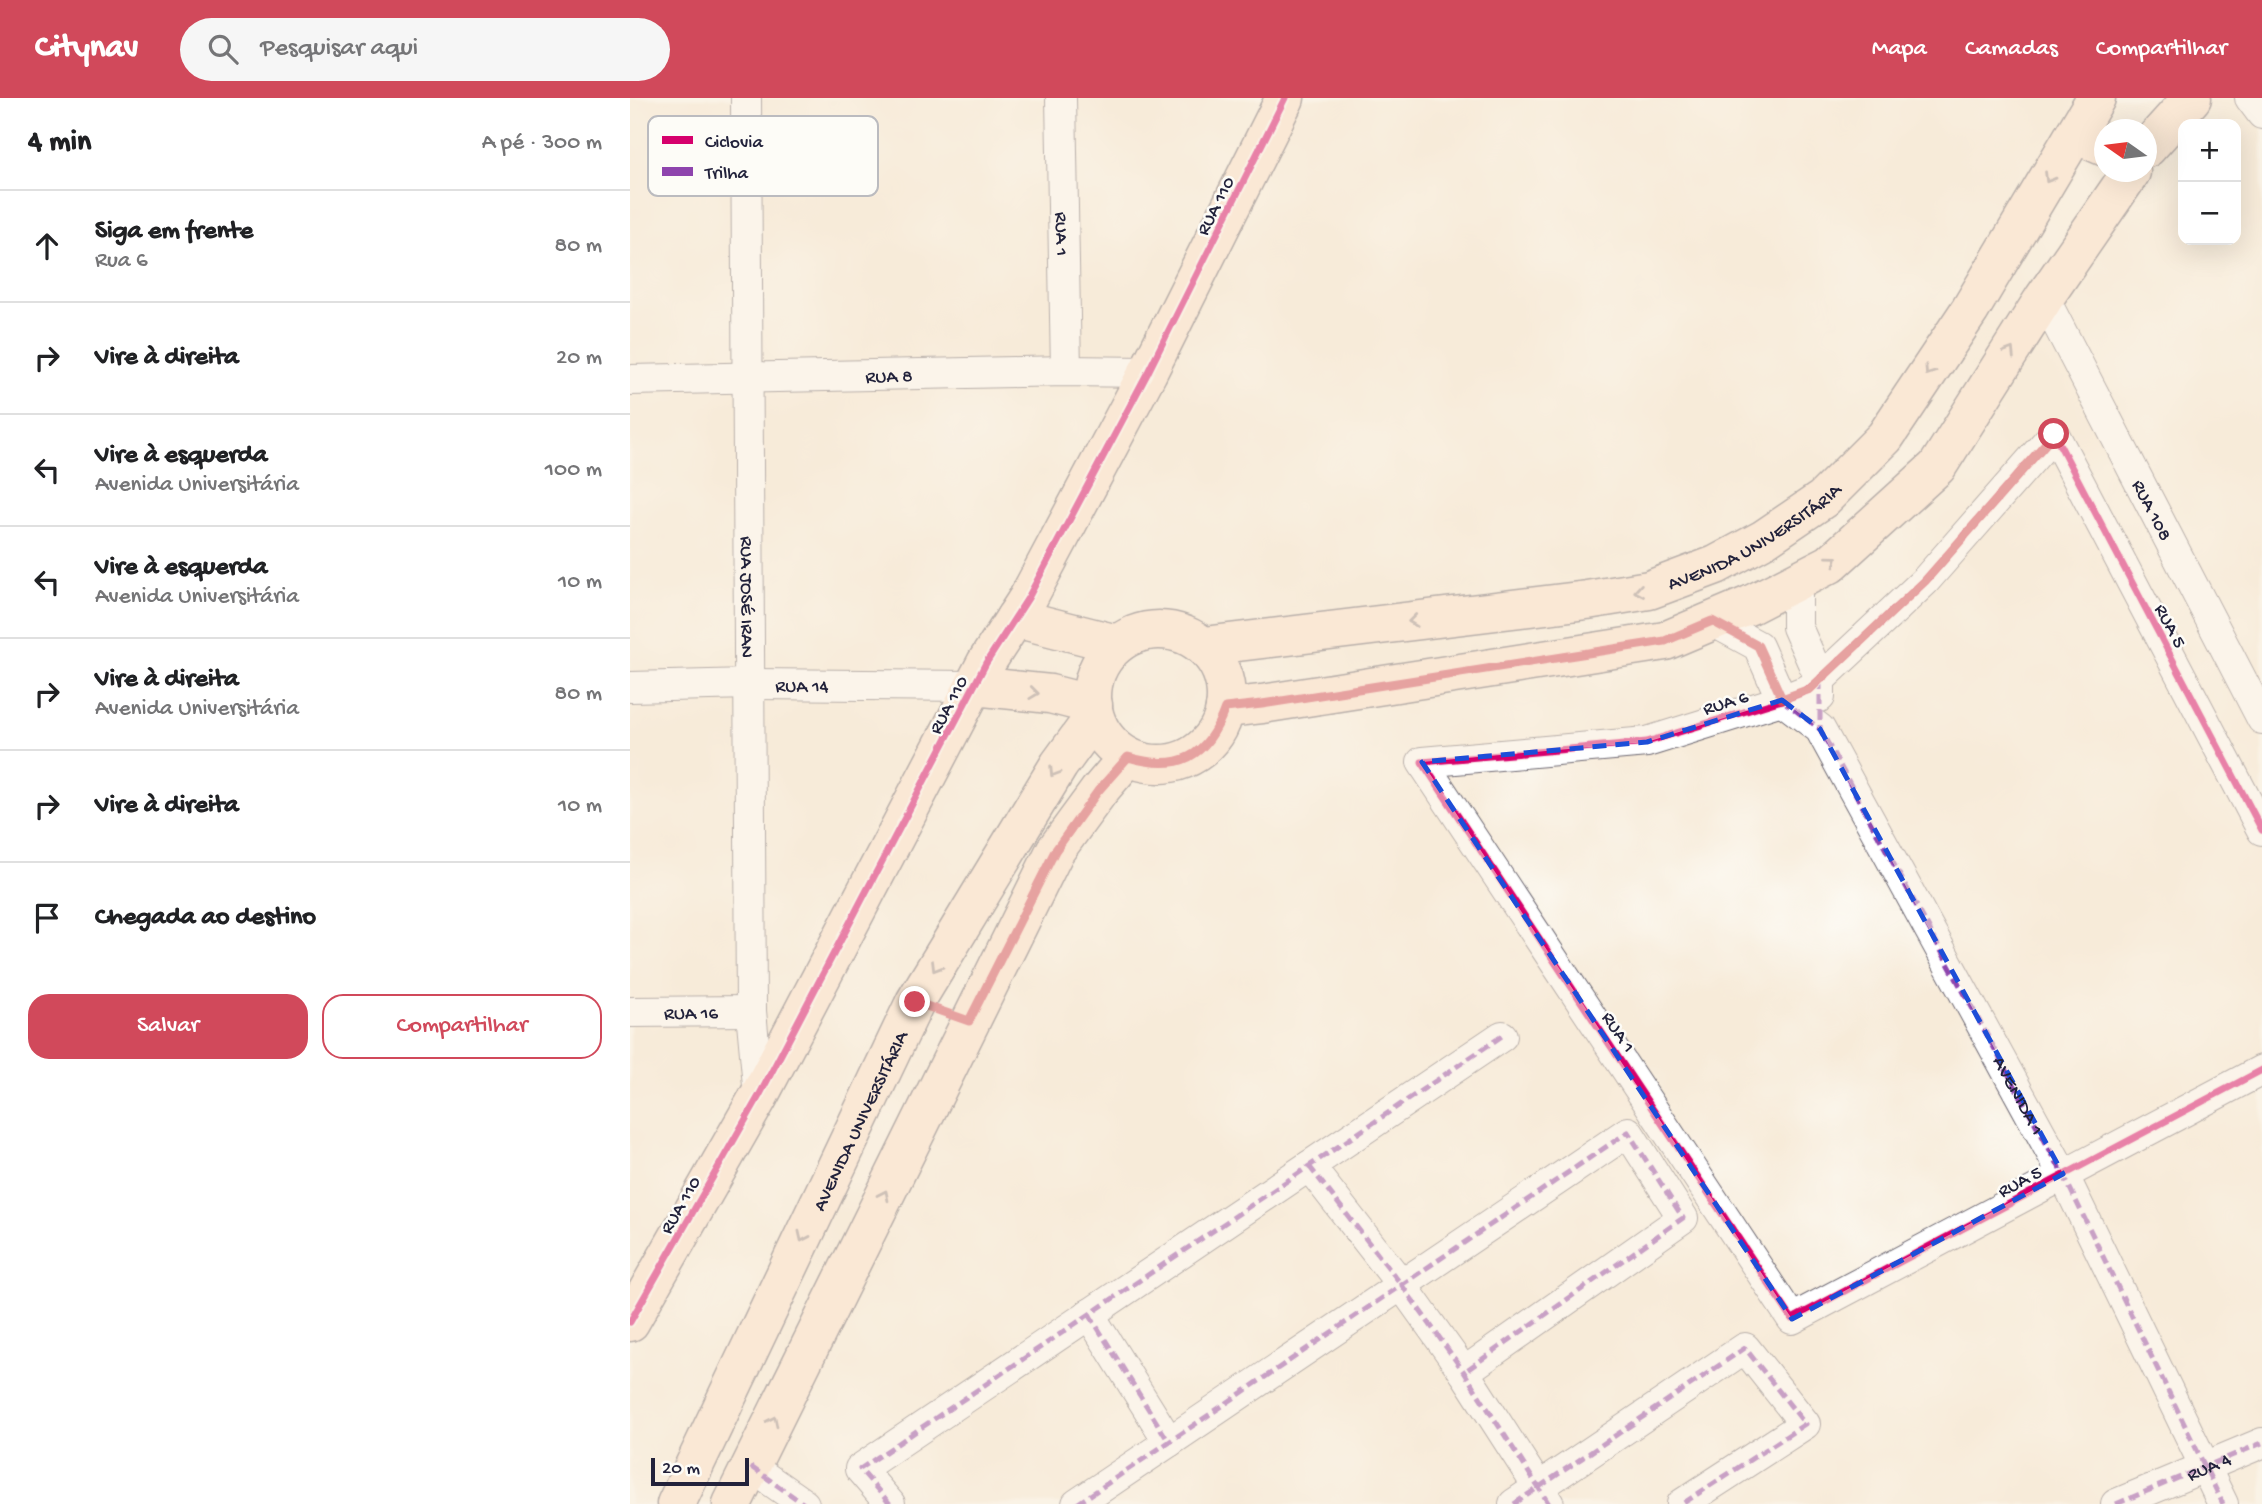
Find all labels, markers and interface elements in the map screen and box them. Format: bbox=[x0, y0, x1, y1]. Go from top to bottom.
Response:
search box bbox=[180, 18, 670, 81]
text: Citynav bbox=[35, 30, 138, 68]
icon: search bbox=[204, 30, 242, 68]
text: Pesquisar aqui bbox=[260, 34, 418, 65]
text: Mapa bbox=[1872, 35, 1927, 64]
text: Camadas bbox=[1965, 35, 2058, 64]
text: Compartilhar bbox=[2096, 35, 2227, 64]
legend bbox=[648, 116, 878, 196]
north arrow bbox=[2094, 119, 2157, 182]
map controls bbox=[2178, 119, 2241, 245]
button: + bbox=[2178, 119, 2241, 182]
text: 4 min bbox=[28, 126, 91, 161]
text: A pé · 300 m bbox=[482, 130, 602, 157]
text: Ciclovia bbox=[705, 132, 764, 155]
text: Trilha bbox=[704, 163, 750, 186]
one-way arrow bbox=[2044, 170, 2057, 183]
street label: RUA 110 bbox=[1193, 173, 1242, 240]
button: − bbox=[2178, 182, 2241, 245]
street label: RUA 1 bbox=[1048, 212, 1072, 256]
text: Siga em frente bbox=[95, 217, 253, 248]
icon: ahead bbox=[28, 227, 66, 265]
text: 80 m bbox=[555, 233, 602, 260]
text: Rua 6 bbox=[95, 248, 148, 275]
icon: right bbox=[28, 339, 66, 377]
text: Vire à direita bbox=[95, 343, 239, 374]
text: 20 m bbox=[556, 345, 602, 372]
one-way arrow bbox=[2002, 346, 2015, 359]
one-way arrow bbox=[1925, 364, 1938, 377]
street label: RUA 8 bbox=[865, 366, 913, 390]
route start bbox=[2038, 418, 2069, 449]
text: Vire à esquerda bbox=[95, 441, 268, 472]
icon: left bbox=[28, 451, 66, 489]
text: 100 m bbox=[545, 457, 602, 484]
text: Avenida Universitária bbox=[95, 472, 299, 499]
street label: RUA 108 bbox=[2125, 477, 2176, 545]
street label: AVENIDA UNIVERSITÁRIA bbox=[1665, 478, 1849, 597]
street label: RUA JOSÉ IRAN bbox=[733, 536, 757, 658]
text: Vire à esquerda bbox=[95, 553, 268, 584]
one-way arrow bbox=[1825, 556, 1838, 568]
icon: left bbox=[28, 563, 66, 601]
text: 10 m bbox=[558, 569, 602, 596]
one-way arrow bbox=[1633, 583, 1645, 598]
text: Avenida Universitária bbox=[95, 584, 299, 611]
street label: RUA 5 bbox=[2148, 601, 2190, 653]
one-way arrow bbox=[1407, 613, 1419, 628]
text: Vire à direita bbox=[95, 665, 239, 696]
street label: RUA 110 bbox=[925, 672, 975, 739]
icon: right bbox=[28, 675, 66, 713]
street label: RUA 14 bbox=[775, 676, 829, 700]
text: 80 m bbox=[555, 681, 602, 708]
one-way arrow bbox=[1028, 685, 1040, 700]
street label: RUA 6 bbox=[1701, 686, 1752, 722]
text: Avenida Universitária bbox=[95, 696, 299, 723]
one-way arrow bbox=[1050, 765, 1063, 778]
icon: right bbox=[28, 787, 66, 825]
text: Vire à direita bbox=[95, 791, 239, 822]
text: 10 m bbox=[558, 793, 602, 820]
icon: arrive bbox=[28, 899, 66, 937]
text: Chegada ao destino bbox=[95, 903, 316, 934]
one-way arrow bbox=[931, 959, 944, 972]
route end bbox=[899, 986, 930, 1017]
button: Salvar bbox=[28, 994, 308, 1059]
button: Compartilhar bbox=[322, 994, 602, 1059]
street label: RUA 16 bbox=[664, 1003, 718, 1027]
street label: RUA 1 bbox=[1595, 1008, 1639, 1058]
street label: AVENIDA UNIVERSITÁRIA bbox=[809, 1026, 915, 1216]
street label: AVENIDA 1 bbox=[1986, 1053, 2047, 1140]
street label: RUA 5 bbox=[1995, 1162, 2047, 1204]
street label: RUA 110 bbox=[656, 1173, 708, 1239]
one-way arrow bbox=[876, 1190, 890, 1202]
one-way arrow bbox=[797, 1230, 811, 1242]
one-way arrow bbox=[765, 1416, 779, 1428]
street label: RUA 4 bbox=[2184, 1449, 2235, 1488]
scale bar bbox=[651, 1455, 749, 1487]
text: 20 m bbox=[662, 1458, 700, 1481]

